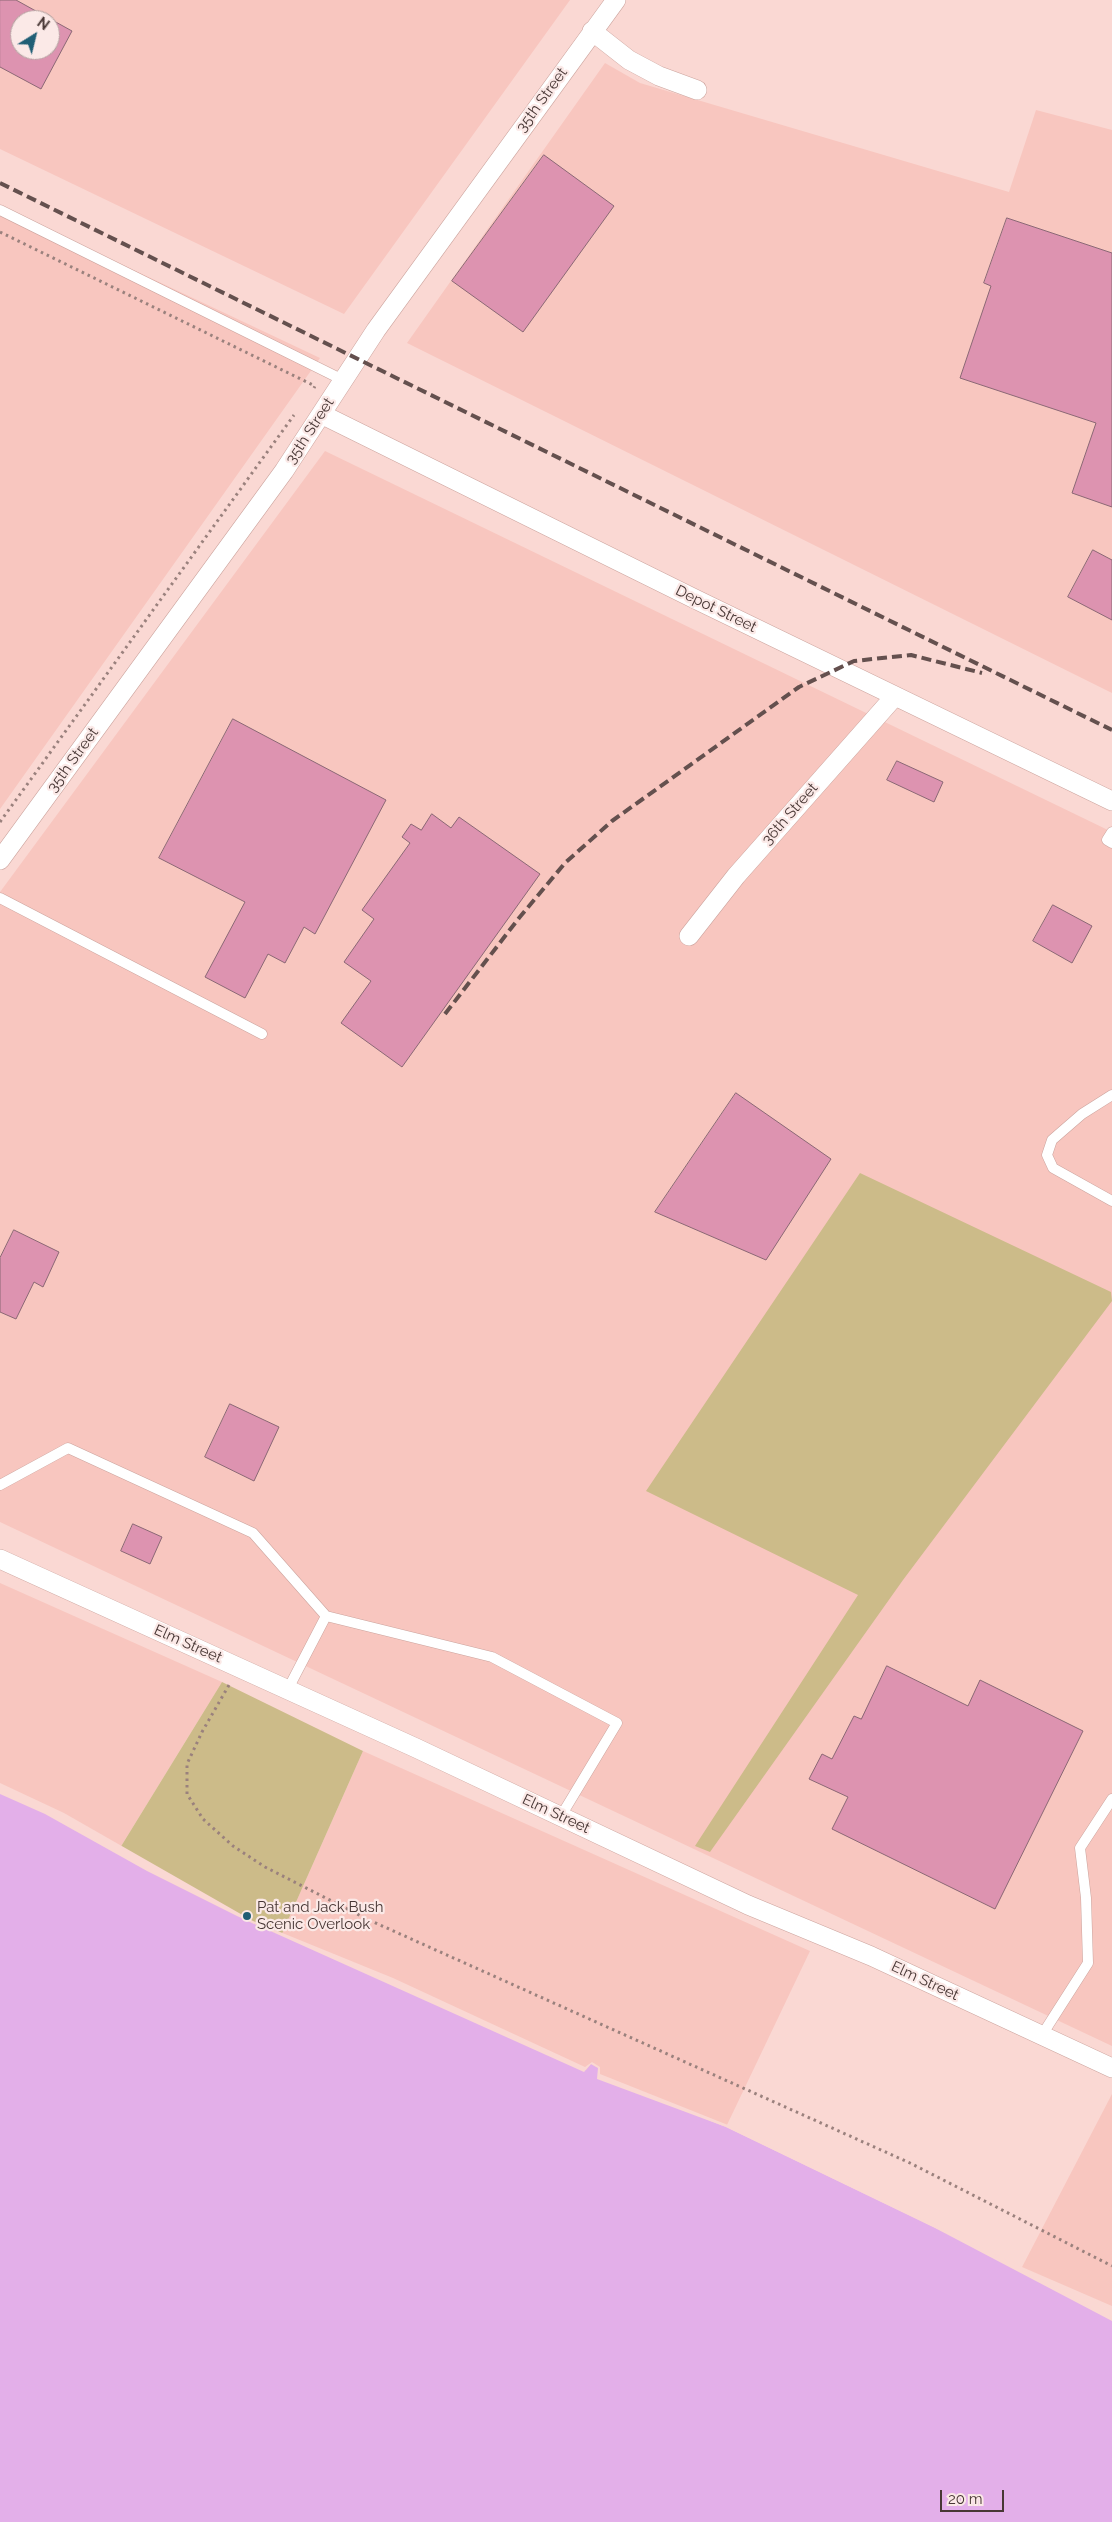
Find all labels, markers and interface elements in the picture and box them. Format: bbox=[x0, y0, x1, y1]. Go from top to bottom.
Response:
north arrow bbox=[10, 10, 60, 60]
text: N bbox=[34, 14, 52, 33]
street label: 35th Street bbox=[513, 64, 571, 136]
street label: 35th Street bbox=[282, 394, 338, 468]
street label: Depot Street bbox=[672, 582, 760, 636]
street label: 35th Street bbox=[44, 724, 102, 796]
street label: 36th Street bbox=[758, 779, 822, 849]
street label: Elm Street bbox=[151, 1621, 225, 1667]
street label: Elm Street bbox=[519, 1791, 593, 1837]
place label: Pat and Jack Bush Scenic Overlook bbox=[257, 1898, 383, 1933]
marker: Pat and Jack Bush Scenic Overlook bbox=[241, 1910, 253, 1922]
street label: Elm Street bbox=[888, 1958, 962, 2004]
scale bar bbox=[942, 2480, 1006, 2512]
text: 20 m bbox=[948, 2490, 983, 2508]

